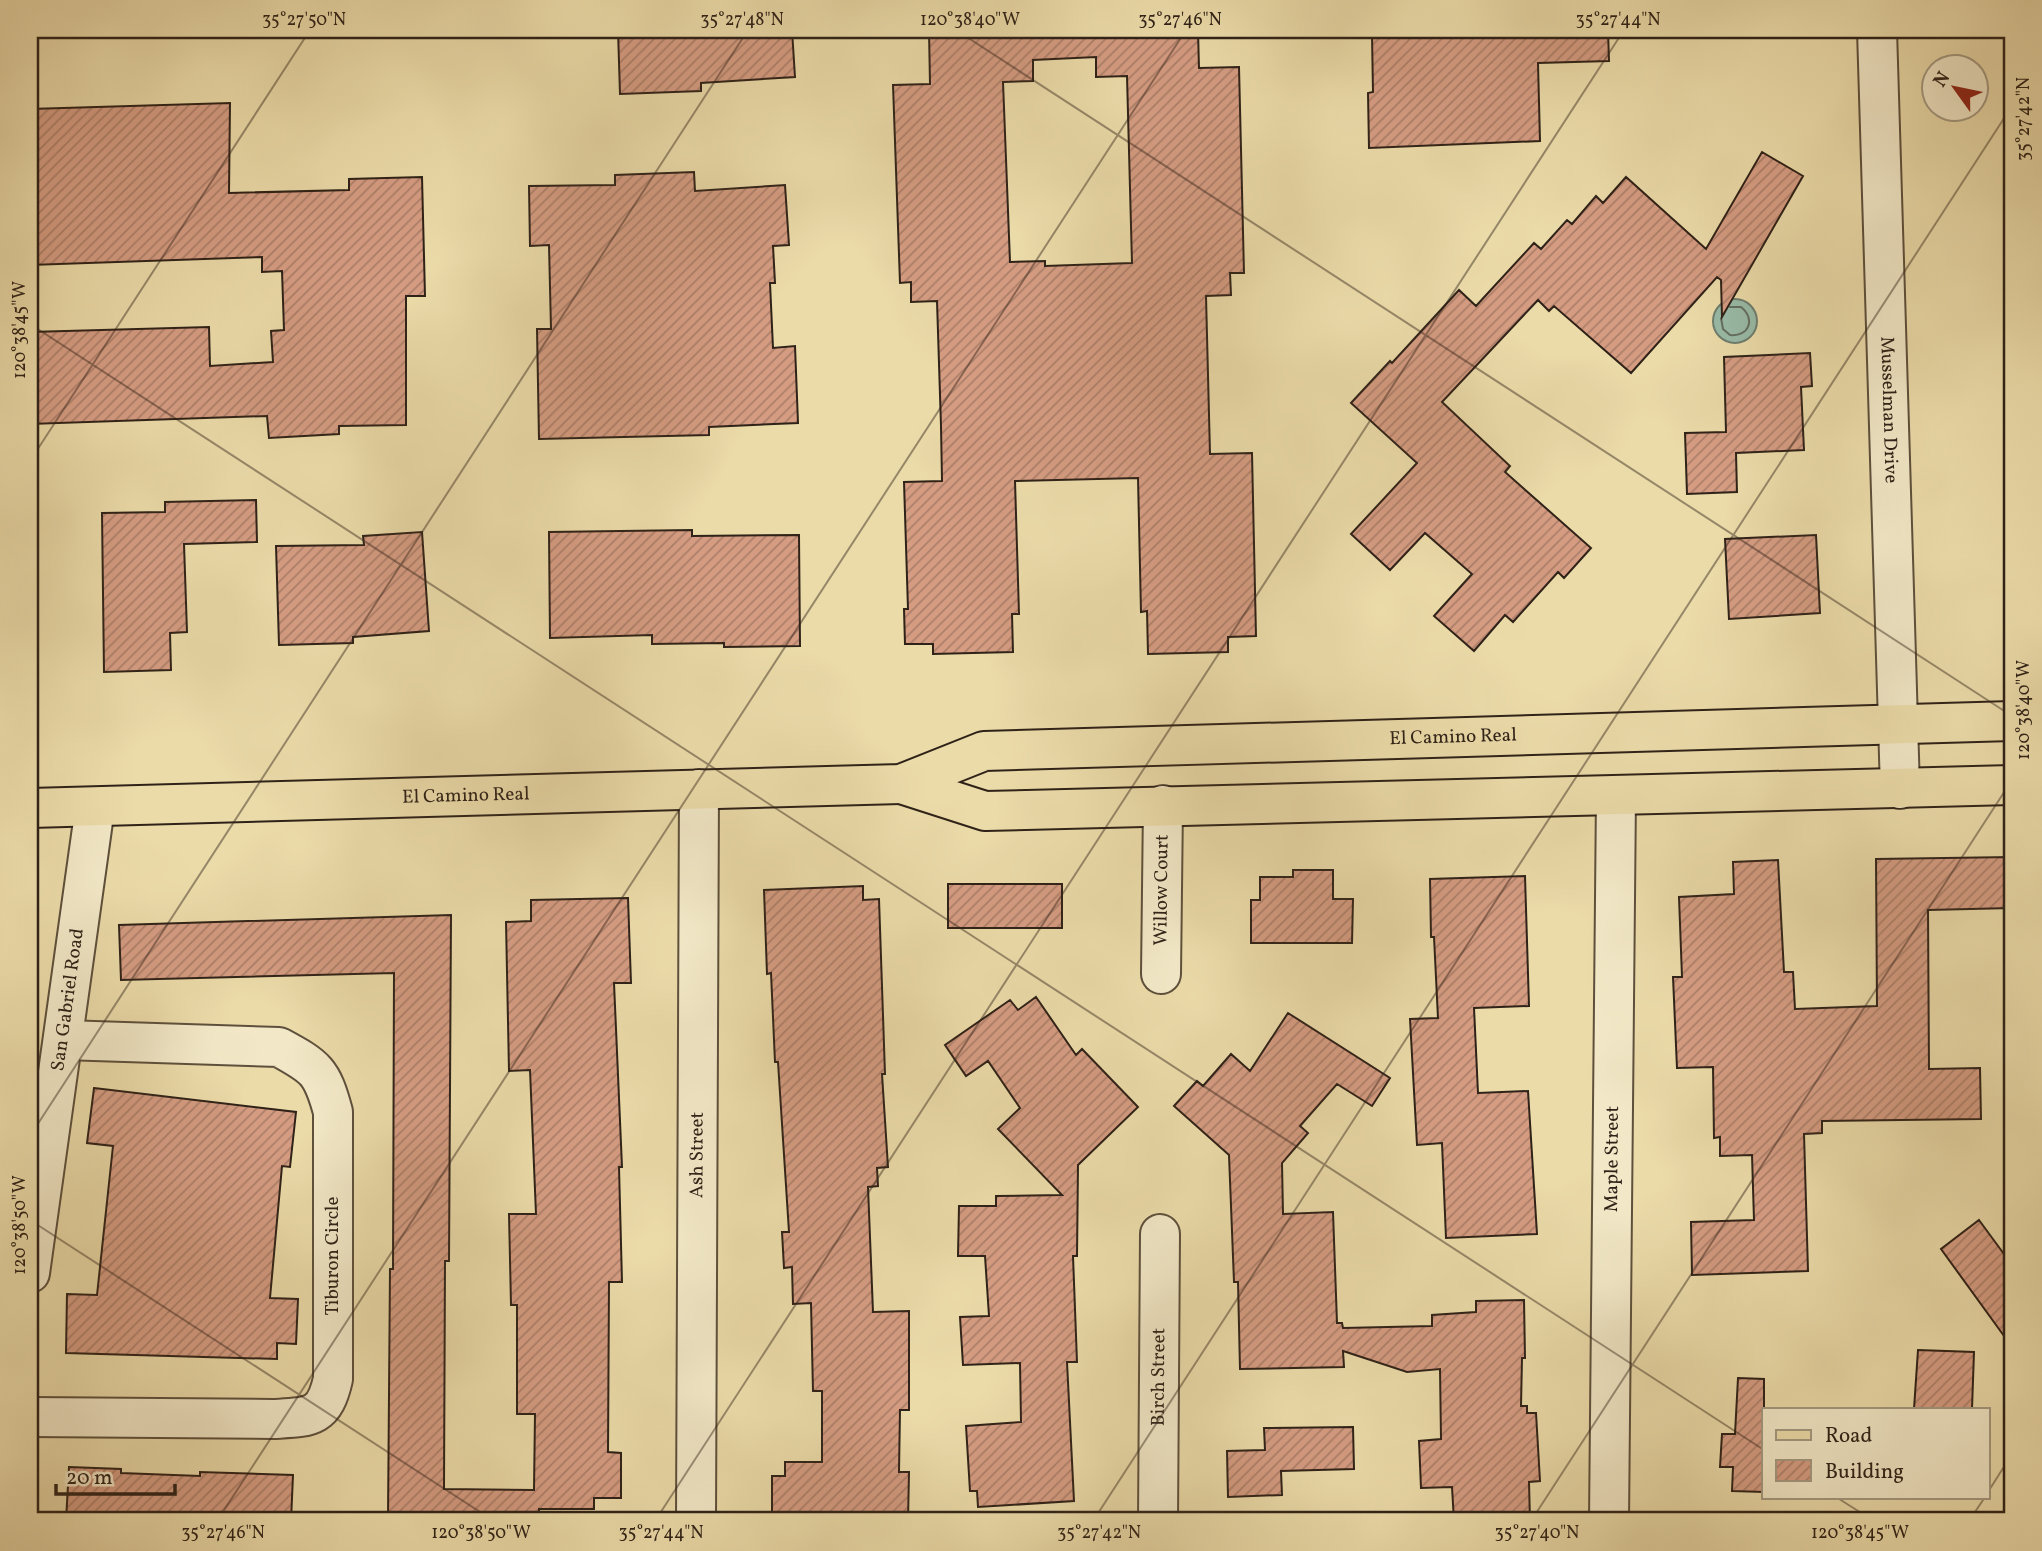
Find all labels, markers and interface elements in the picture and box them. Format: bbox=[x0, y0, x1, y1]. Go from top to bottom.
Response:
text: 35°27'50"N bbox=[262, 8, 346, 33]
text: 35°27'48"N bbox=[700, 8, 784, 33]
text: 120°38'40"W bbox=[920, 8, 1020, 33]
text: 35°27'46"N bbox=[1138, 8, 1222, 33]
text: 35°27'44"N bbox=[1576, 8, 1661, 33]
north arrow bbox=[1920, 52, 1990, 122]
text: N bbox=[1928, 67, 1957, 93]
text: 35°27'42"N bbox=[2012, 77, 2037, 161]
text: 120°38'45"W bbox=[8, 281, 33, 379]
street label: Musselman Drive bbox=[1873, 336, 1904, 484]
text: 120°38'40"W bbox=[2012, 660, 2037, 760]
street label: El Camino Real bbox=[1389, 722, 1518, 752]
street label: El Camino Real bbox=[402, 781, 530, 811]
street label: Willow Court bbox=[1148, 834, 1176, 946]
street label: San Gabriel Road bbox=[45, 927, 91, 1073]
street label: Maple Street bbox=[1599, 1105, 1626, 1212]
street label: Ash Street bbox=[684, 1111, 711, 1198]
text: 120°38'50"W bbox=[8, 1175, 33, 1275]
street label: Tiburon Circle bbox=[320, 1197, 346, 1316]
street label: Birch Street bbox=[1146, 1327, 1172, 1426]
legend bbox=[1762, 1408, 1990, 1498]
text: Road bbox=[1825, 1422, 1872, 1451]
scale bar bbox=[56, 1453, 175, 1497]
text: Building bbox=[1825, 1458, 1904, 1487]
text: 20 m bbox=[66, 1464, 112, 1493]
text: 35°27'46"N bbox=[181, 1521, 265, 1546]
text: 120°38'50"W bbox=[431, 1521, 531, 1546]
text: 35°27'44"N bbox=[619, 1521, 704, 1546]
text: 35°27'42"N bbox=[1057, 1521, 1141, 1546]
text: 35°27'40"N bbox=[1495, 1521, 1579, 1546]
text: 120°38'45"W bbox=[1811, 1521, 1909, 1546]

